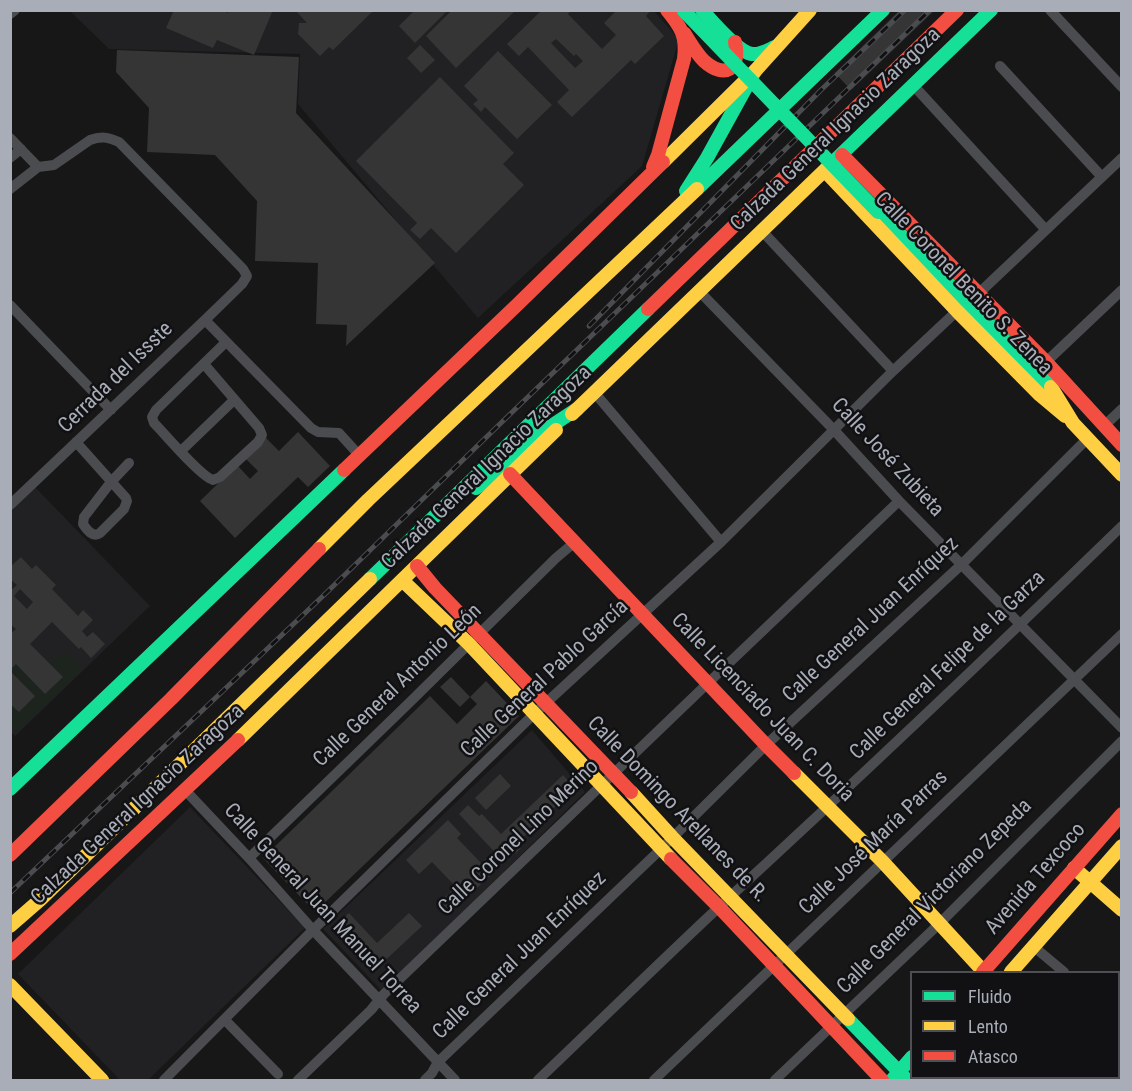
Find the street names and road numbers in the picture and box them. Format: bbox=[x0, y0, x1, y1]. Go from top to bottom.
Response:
street label: Calzada General Ignacio Zaragoza bbox=[726, 23, 946, 237]
street label: Calle Coronel Benito S. Zenea bbox=[869, 187, 1057, 381]
street label: Cerrada del Issste bbox=[54, 317, 178, 439]
street label: Calzada General Ignacio Zaragoza bbox=[377, 361, 597, 575]
street label: Calle José Zubieta bbox=[825, 393, 949, 523]
street label: Calle General Juan Enríquez bbox=[778, 532, 964, 708]
street label: Calle General Felipe de la Garza bbox=[845, 566, 1051, 766]
street label: Calle General Pablo García bbox=[456, 595, 634, 763]
street label: Calle General Antonio León bbox=[309, 599, 487, 773]
street label: Calle Licenciado Juan C. Doria bbox=[665, 608, 859, 808]
street label: Calzada General Ignacio Zaragoza bbox=[26, 700, 250, 910]
street label: Calle Domingo Arellanes de R. bbox=[581, 712, 773, 908]
street label: Calle Coronel Lino Merino bbox=[434, 755, 604, 921]
street label: Calle José María Parras bbox=[794, 766, 954, 920]
street label: Calle General Victoriano Zepeda bbox=[832, 794, 1038, 1000]
street label: Calle General Juan Manuel Torrea bbox=[218, 799, 426, 1019]
street label: Avenida Texcoco bbox=[981, 818, 1091, 940]
street label: Calle General Juan Enríquez bbox=[428, 867, 612, 1045]

